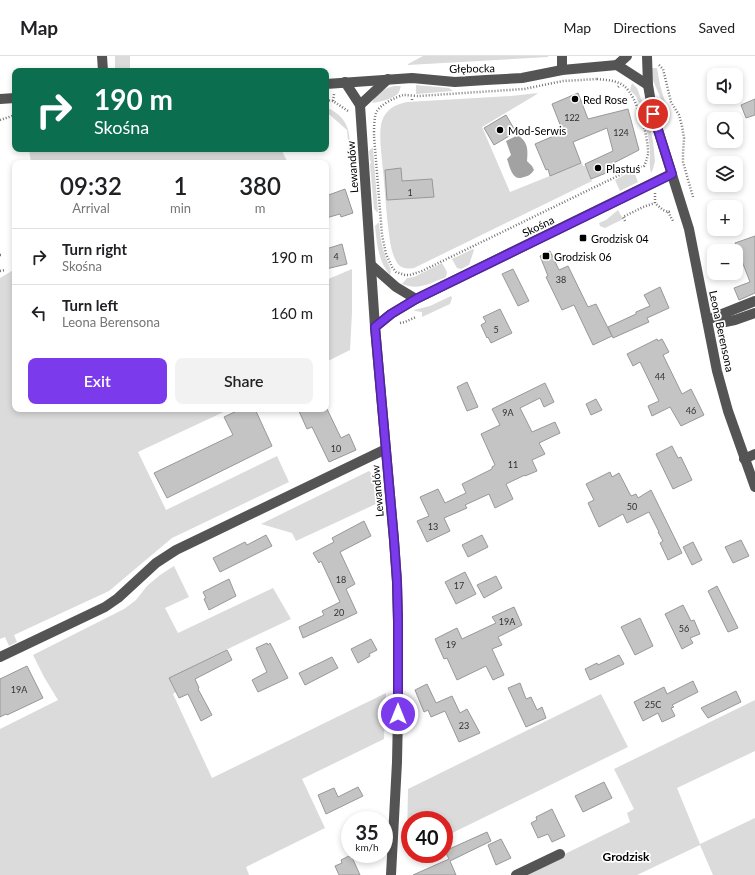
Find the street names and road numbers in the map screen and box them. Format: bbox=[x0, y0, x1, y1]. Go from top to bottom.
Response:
street label: Głębocka bbox=[449, 61, 495, 75]
street label: Lewandów bbox=[344, 140, 360, 193]
street label: Skośna bbox=[520, 213, 556, 239]
street label: Leona Berensona bbox=[707, 289, 737, 373]
street label: Lewandów bbox=[368, 464, 386, 518]

